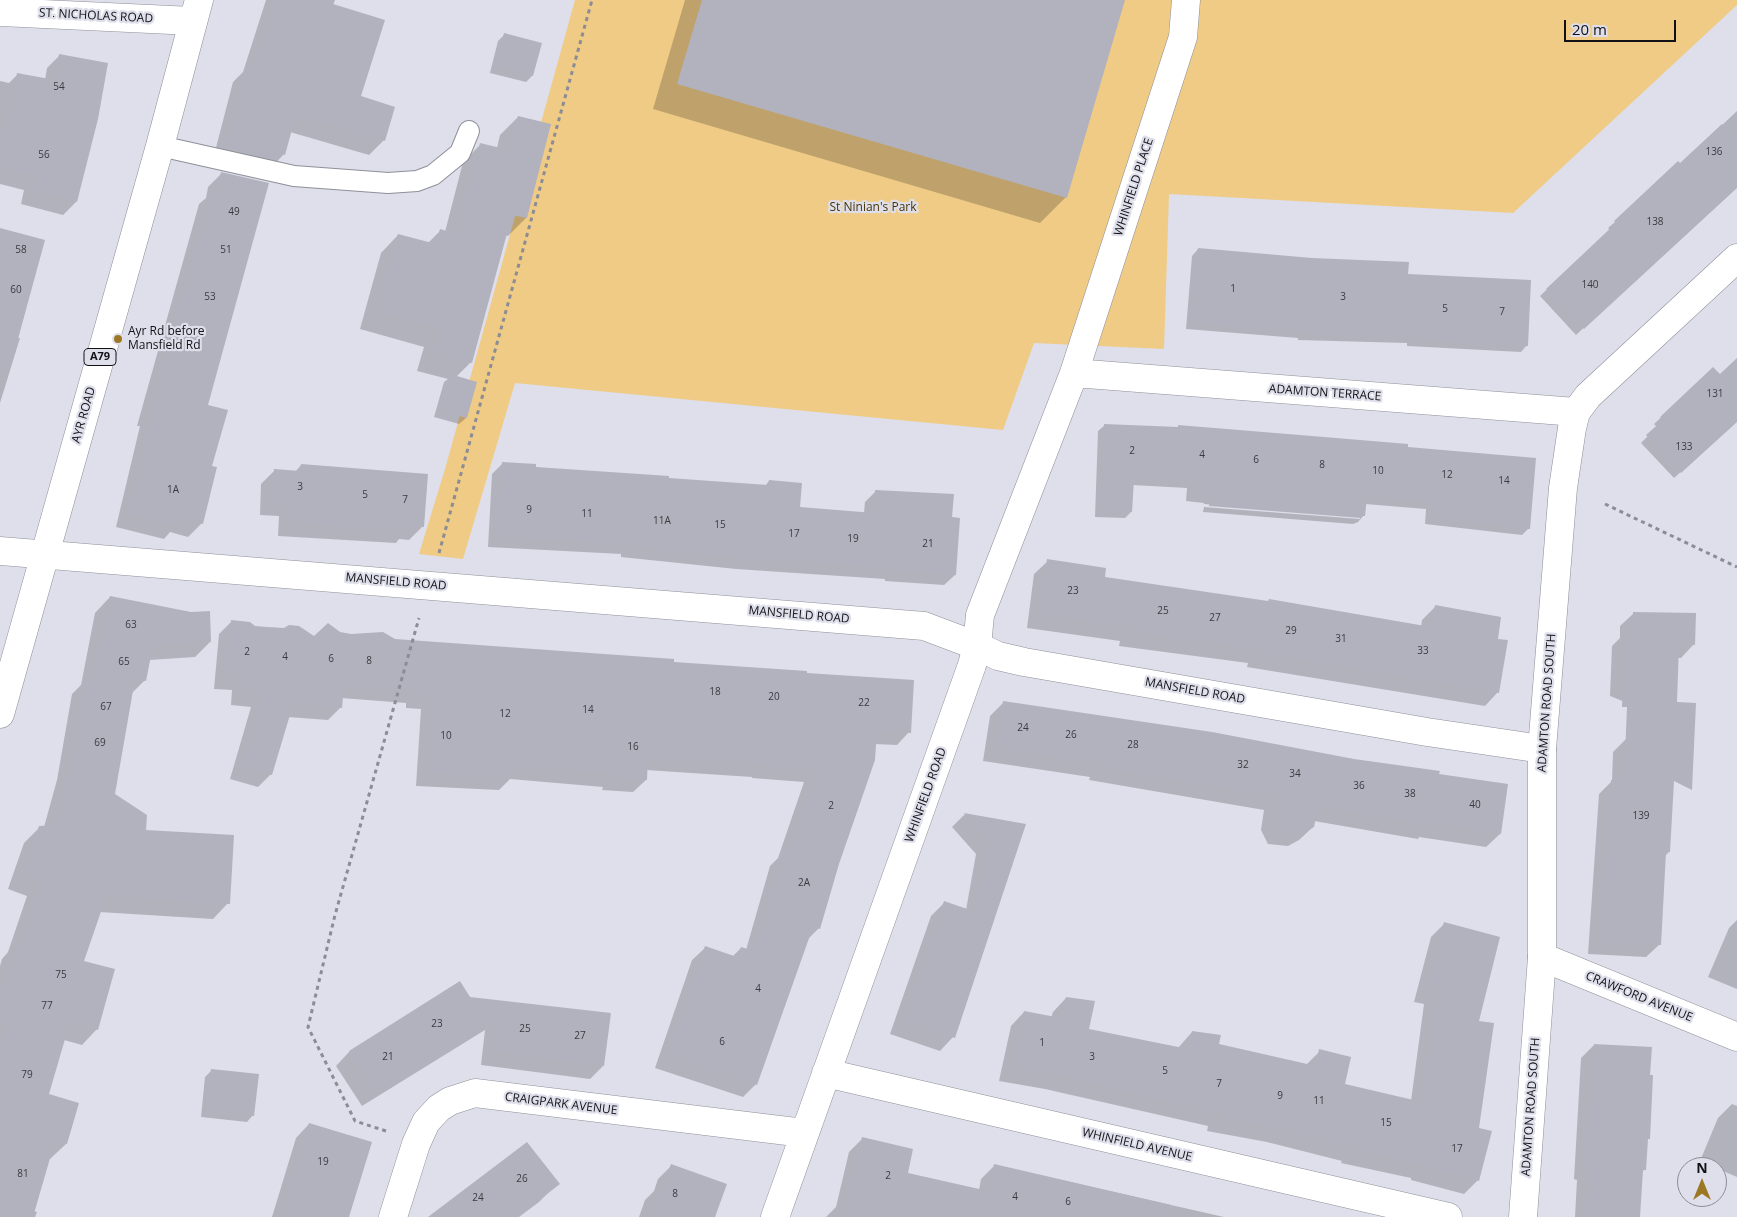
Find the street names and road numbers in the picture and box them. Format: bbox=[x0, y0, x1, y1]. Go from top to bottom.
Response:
street label: ST. NICHOLAS ROAD bbox=[39, 6, 153, 26]
street label: WHINFIELD PLACE bbox=[1111, 136, 1157, 238]
road number: A79 bbox=[84, 348, 116, 366]
street label: ADAMTON TERRACE bbox=[1268, 382, 1382, 404]
street label: AYR ROAD bbox=[69, 385, 99, 445]
street label: MANSFIELD ROAD bbox=[345, 570, 447, 594]
street label: MANSFIELD ROAD bbox=[748, 603, 850, 627]
street label: ADAMTON ROAD SOUTH bbox=[1535, 633, 1559, 773]
street label: MANSFIELD ROAD bbox=[1144, 675, 1246, 707]
street label: WHINFIELD ROAD bbox=[902, 746, 950, 844]
street label: CRAWFORD AVENUE bbox=[1583, 969, 1695, 1025]
street label: ADAMTON ROAD SOUTH bbox=[1519, 1037, 1543, 1177]
street label: CRAIGPARK AVENUE bbox=[504, 1090, 618, 1118]
street label: WHINFIELD AVENUE bbox=[1081, 1125, 1193, 1165]

